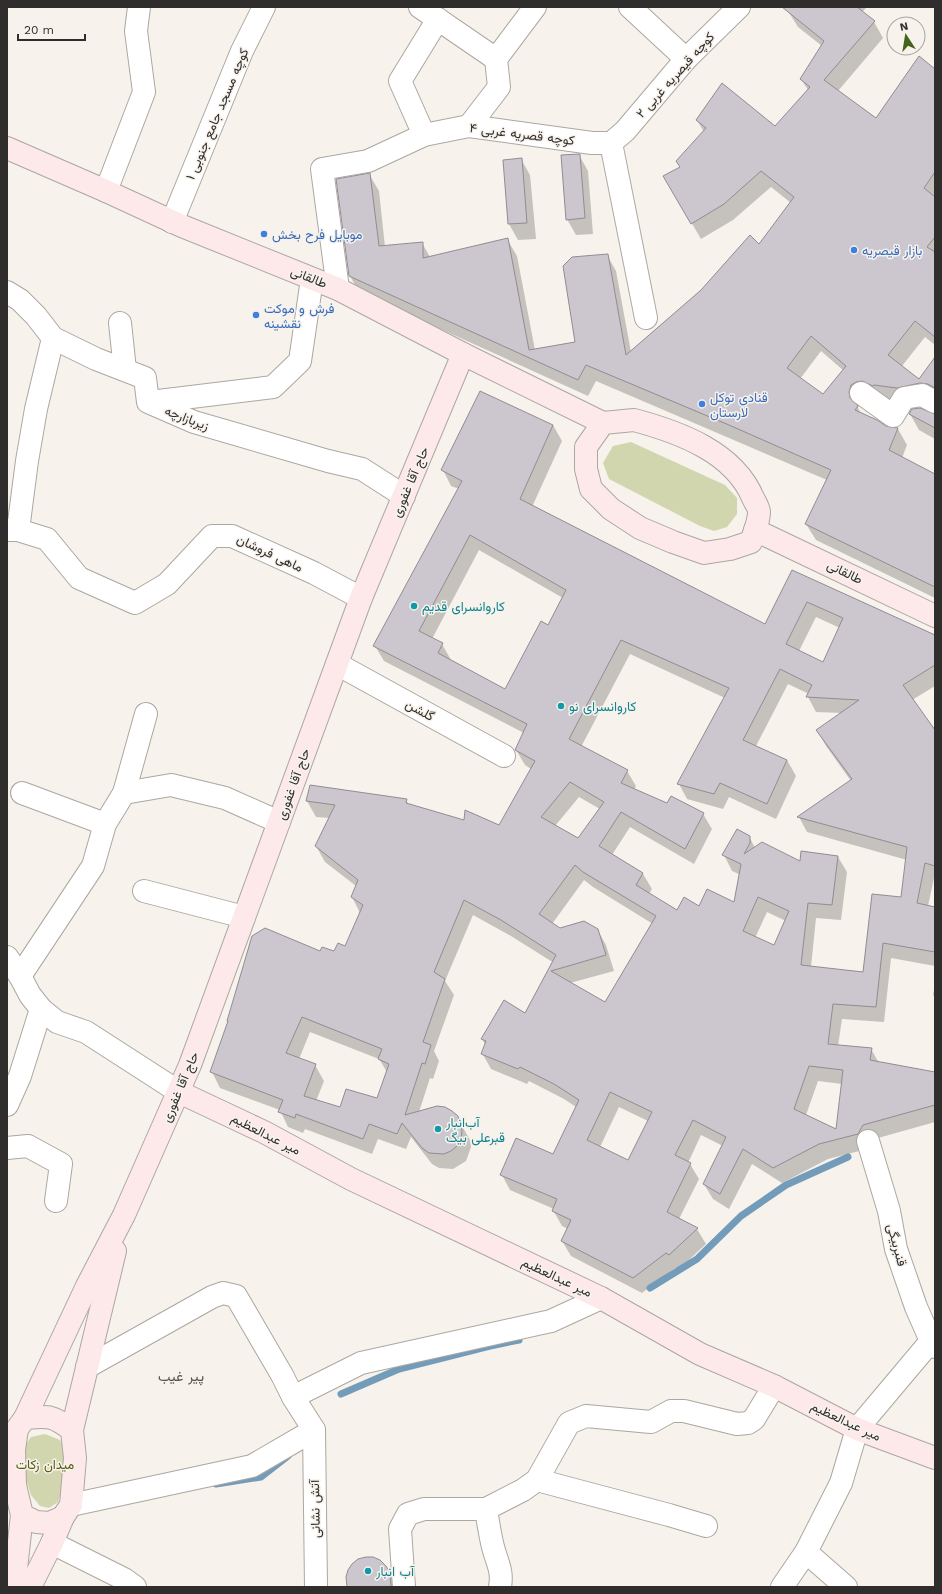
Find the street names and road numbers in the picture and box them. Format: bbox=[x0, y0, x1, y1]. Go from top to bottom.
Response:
street label: کوچه قیصریه غربی ۲ bbox=[633, 29, 719, 122]
street label: کوچه مسجد جامع جنوبی ۱ bbox=[182, 46, 253, 183]
street label: کوچه قصریه غربی ۴ bbox=[468, 120, 576, 150]
street label: طالقانی bbox=[288, 263, 329, 292]
street label: زیربازارچه bbox=[162, 403, 211, 435]
street label: حاج آقا غفوری bbox=[388, 444, 434, 520]
street label: ماهی فروشان bbox=[234, 531, 306, 576]
street label: طالقانی bbox=[824, 557, 865, 588]
street label: گلشن bbox=[403, 696, 437, 725]
street label: حاج آقا غفوری bbox=[273, 746, 315, 823]
street label: حاج آقا غفوری bbox=[158, 1049, 204, 1125]
street label: میر عبدالعظیم bbox=[228, 1110, 303, 1159]
street label: قنبربیگی bbox=[883, 1222, 910, 1268]
street label: میر عبدالعظیم bbox=[519, 1254, 595, 1301]
street label: میر عبدالعظیم bbox=[808, 1398, 884, 1445]
street label: آتش نشانی bbox=[307, 1479, 324, 1538]

